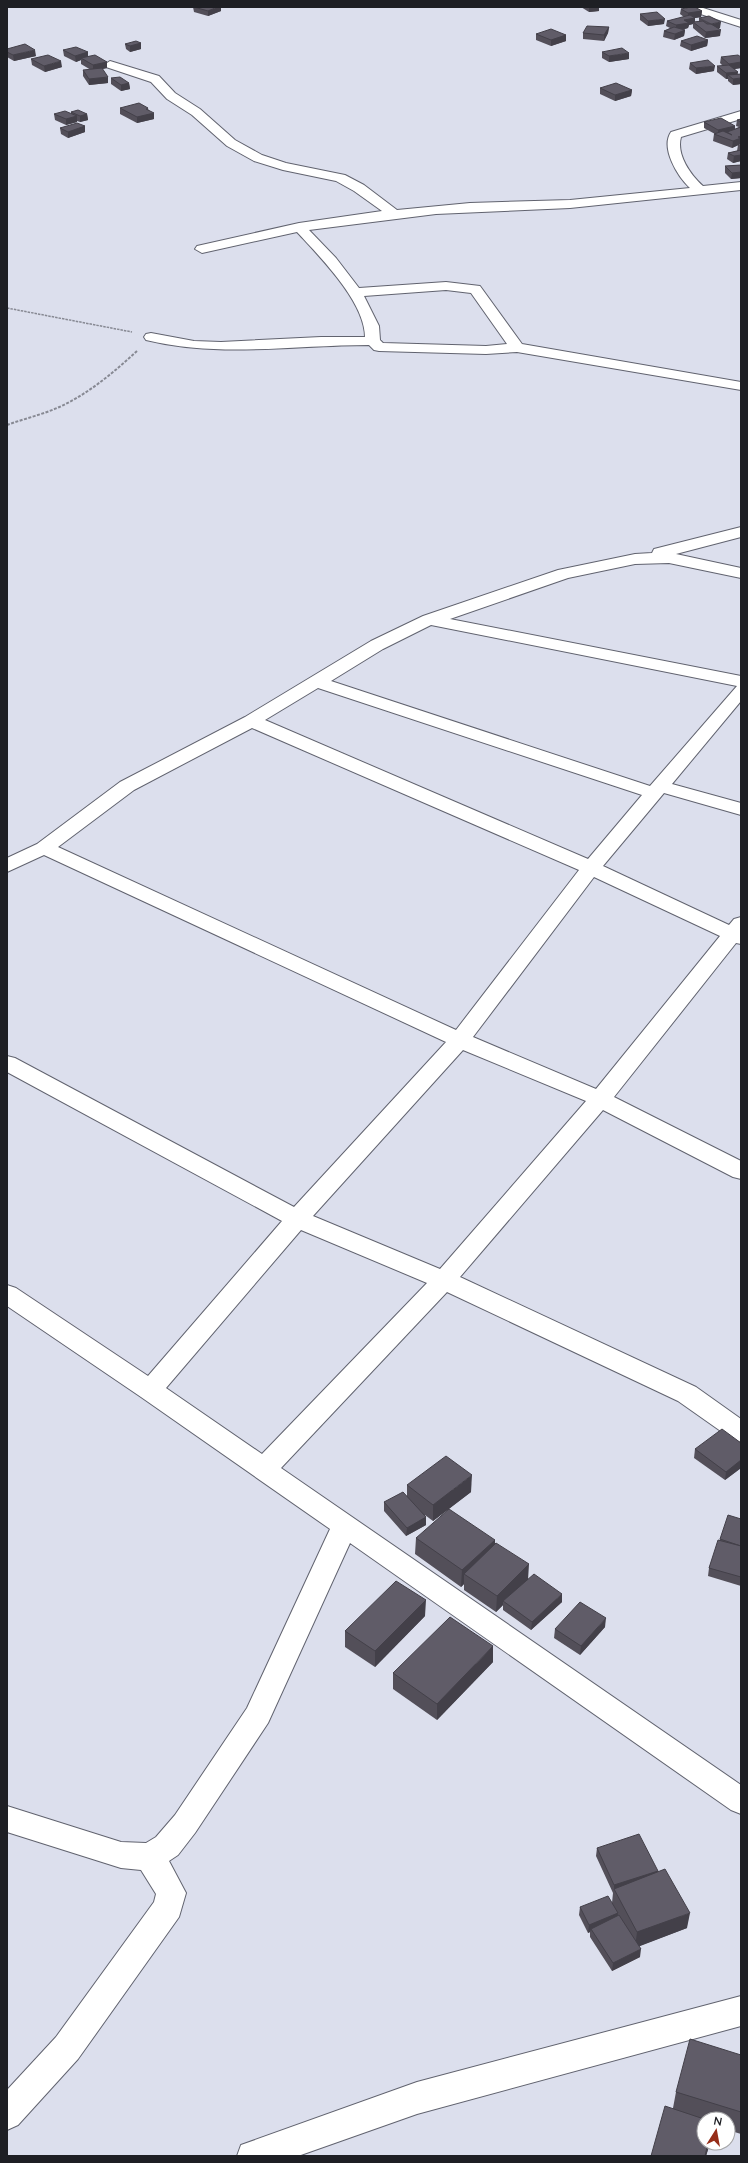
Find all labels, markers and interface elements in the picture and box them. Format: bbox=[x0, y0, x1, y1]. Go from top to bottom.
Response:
north arrow bbox=[696, 2111, 736, 2151]
text: N bbox=[713, 2114, 723, 2128]

